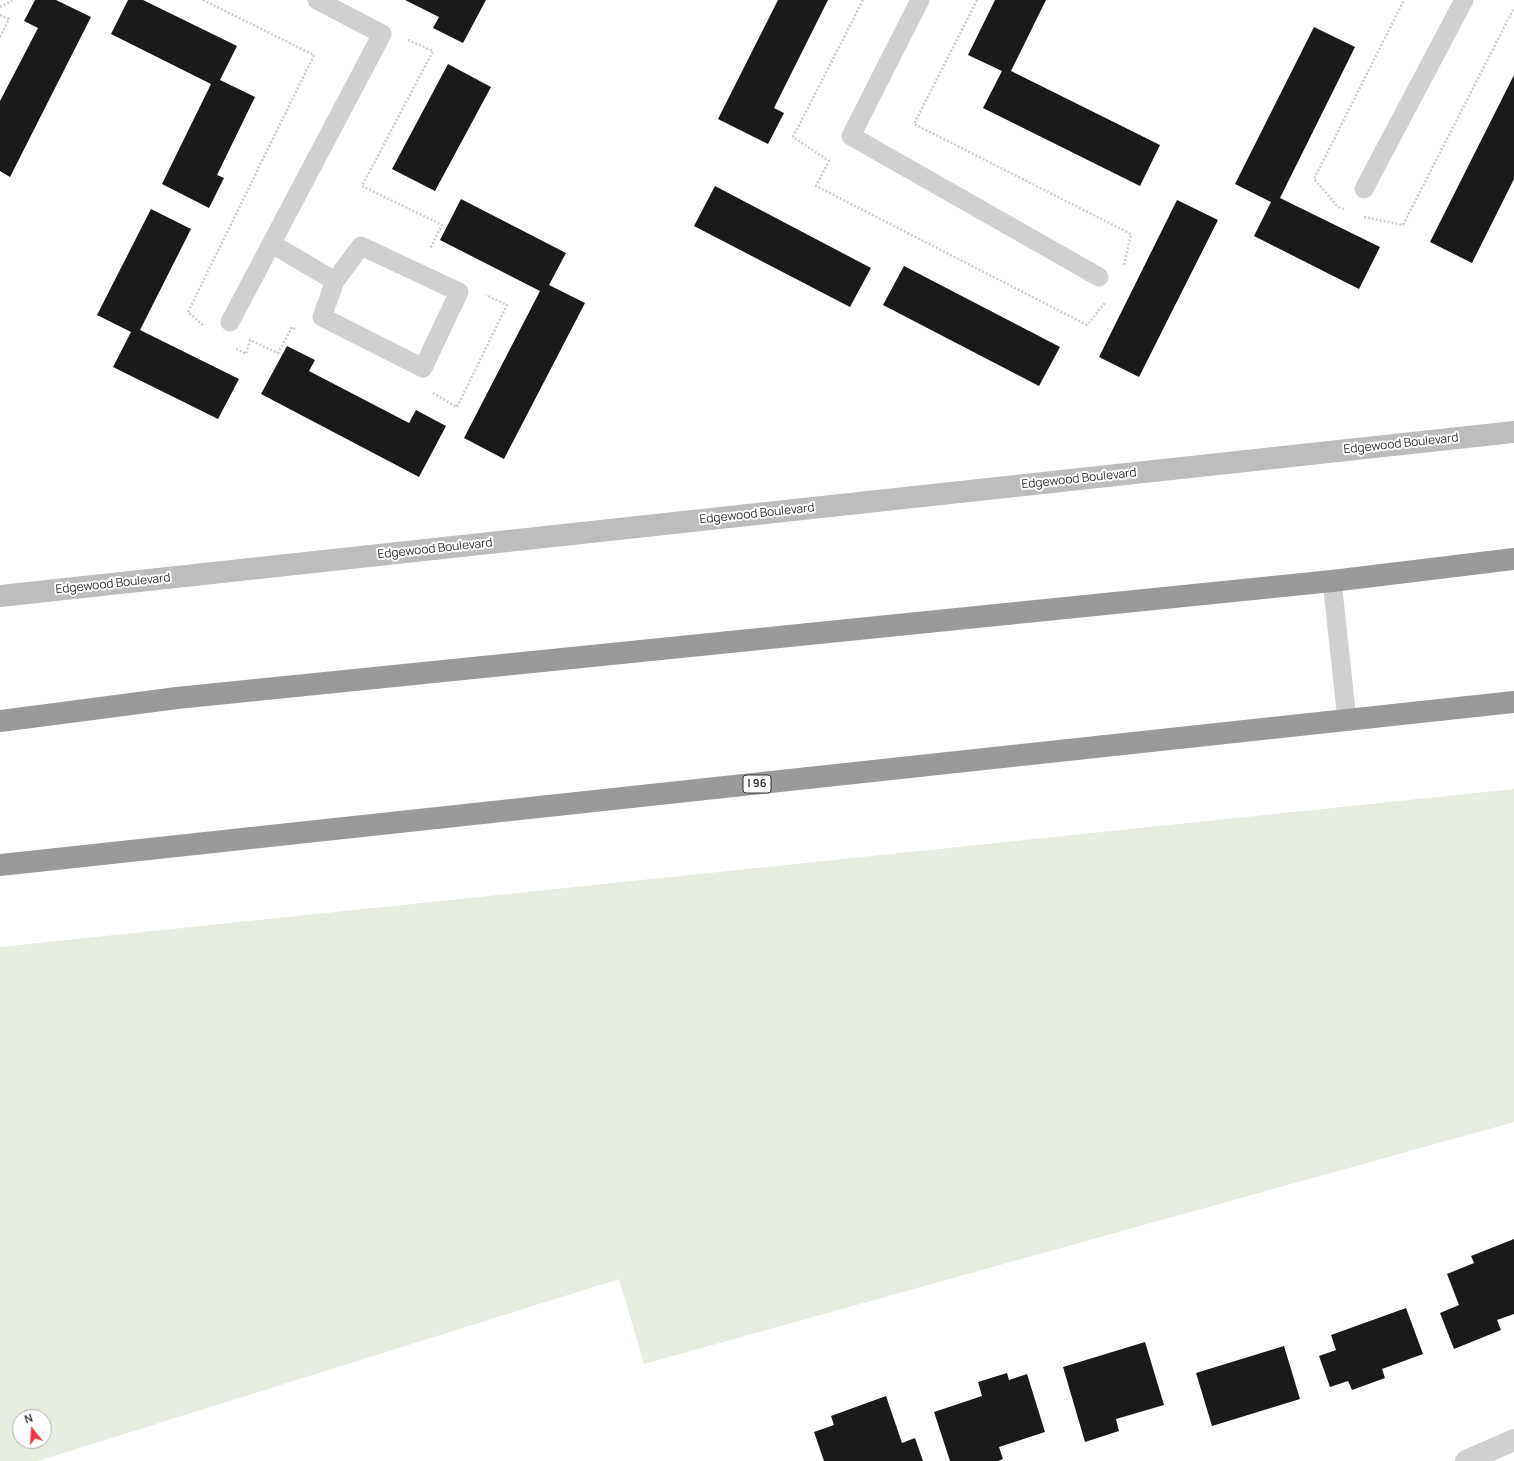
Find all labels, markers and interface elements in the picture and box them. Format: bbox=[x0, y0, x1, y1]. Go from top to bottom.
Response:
street label: Edgewood Boulevard bbox=[1343, 431, 1459, 457]
street label: Edgewood Boulevard bbox=[1021, 466, 1137, 492]
street label: Edgewood Boulevard bbox=[699, 501, 815, 527]
street label: Edgewood Boulevard bbox=[377, 536, 493, 562]
street label: Edgewood Boulevard bbox=[55, 571, 171, 597]
road number: I 96 bbox=[743, 775, 771, 793]
north arrow bbox=[12, 1409, 52, 1449]
text: N bbox=[22, 1410, 35, 1426]

